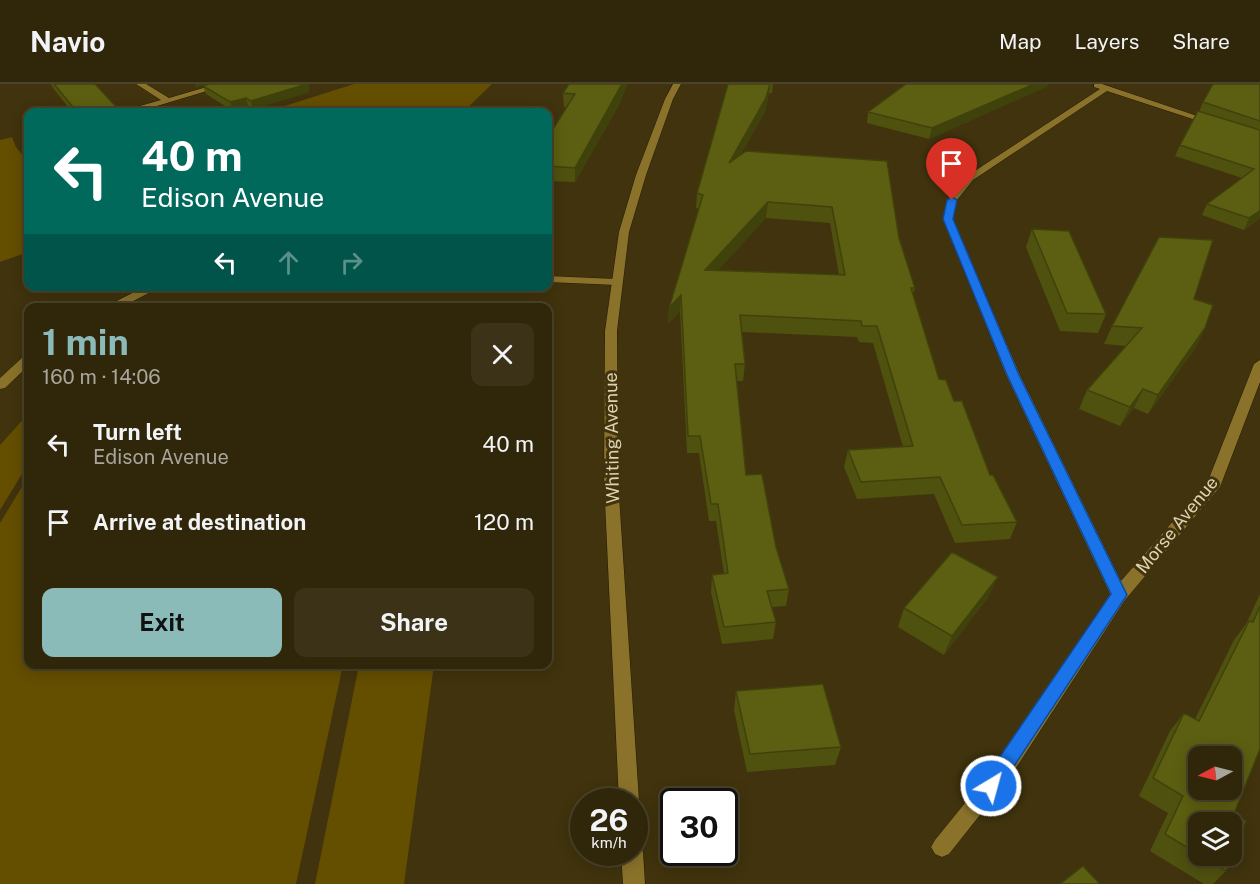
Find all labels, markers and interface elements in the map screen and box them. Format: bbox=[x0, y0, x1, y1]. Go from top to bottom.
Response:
text: Navio bbox=[30, 25, 105, 58]
text: Map bbox=[999, 29, 1042, 54]
text: Layers bbox=[1075, 29, 1139, 54]
text: Share bbox=[1172, 29, 1230, 54]
text: 40 m bbox=[141, 131, 243, 180]
icon: left bbox=[42, 132, 120, 210]
pin bbox=[926, 138, 977, 200]
icon: arrive bbox=[935, 147, 968, 180]
text: Edison Avenue bbox=[141, 181, 324, 213]
icon: left bbox=[209, 246, 242, 279]
icon: ahead bbox=[272, 246, 305, 279]
icon: right bbox=[335, 246, 368, 279]
text: 1 min bbox=[42, 321, 129, 363]
button: close bbox=[471, 323, 534, 386]
text: 160 m · 14:06 bbox=[42, 365, 161, 389]
street label: Whiting Avenue bbox=[600, 372, 623, 504]
text: Turn left bbox=[93, 419, 182, 445]
icon: left bbox=[42, 428, 75, 461]
text: 40 m bbox=[482, 431, 534, 457]
text: Edison Avenue bbox=[93, 445, 229, 469]
street label: Morse Avenue bbox=[1131, 472, 1222, 577]
icon: arrive bbox=[42, 506, 75, 539]
text: Arrive at destination bbox=[93, 509, 306, 535]
text: 120 m bbox=[474, 509, 534, 535]
button: Exit bbox=[42, 588, 282, 657]
button: Share bbox=[294, 588, 534, 657]
north arrow bbox=[1188, 746, 1242, 800]
map controls bbox=[1188, 746, 1242, 866]
position arrow bbox=[959, 754, 1023, 818]
speed limit sign: 30 bbox=[660, 788, 738, 866]
text: 26 bbox=[590, 802, 628, 838]
button: layers bbox=[1188, 812, 1242, 866]
text: km/h bbox=[591, 834, 627, 851]

